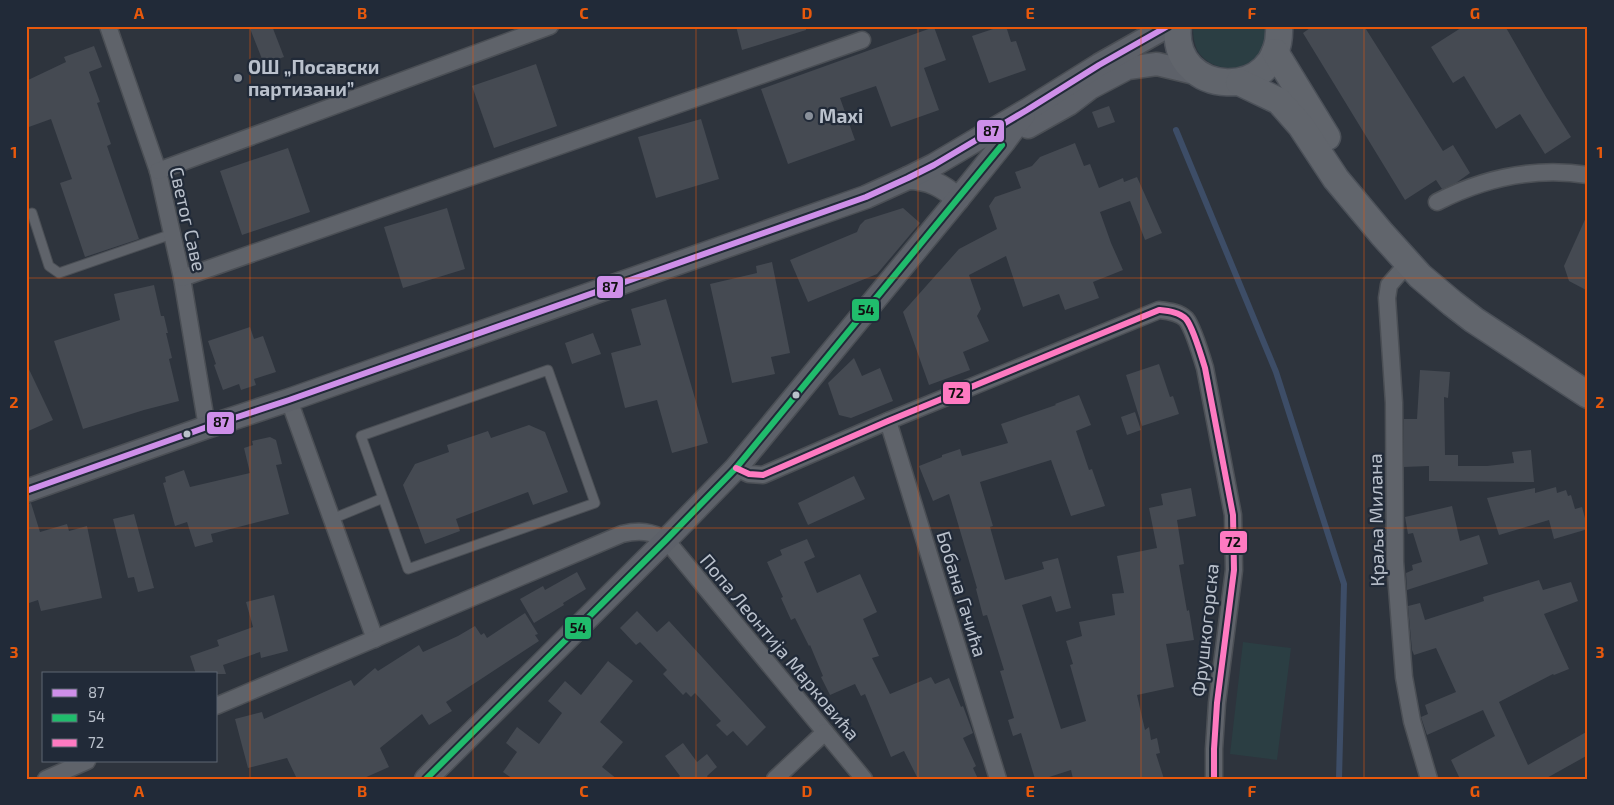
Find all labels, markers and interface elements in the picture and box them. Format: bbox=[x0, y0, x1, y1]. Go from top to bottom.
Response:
text: A bbox=[134, 3, 145, 22]
text: B bbox=[357, 3, 367, 22]
text: C bbox=[579, 3, 589, 22]
text: D bbox=[802, 3, 813, 22]
text: E bbox=[1025, 3, 1035, 22]
text: F bbox=[1248, 3, 1257, 22]
text: G bbox=[1470, 3, 1480, 22]
place label: ОШ „Посавски партизани” bbox=[248, 55, 379, 100]
marker: ОШ „Посавски партизани” bbox=[232, 72, 244, 84]
place label: Maxi bbox=[819, 104, 863, 127]
marker: Maxi bbox=[803, 110, 815, 122]
line badge: 87 bbox=[976, 119, 1005, 143]
text: 87 bbox=[983, 122, 1000, 139]
text: 1 bbox=[11, 142, 17, 161]
text: 1 bbox=[1597, 142, 1603, 161]
street label: Светог Саве bbox=[165, 164, 212, 273]
line badge: 87 bbox=[596, 275, 624, 299]
text: 87 bbox=[602, 278, 619, 295]
line badge: 54 bbox=[851, 298, 880, 322]
text: 54 bbox=[858, 301, 874, 318]
line badge: 72 bbox=[942, 381, 971, 405]
text: 72 bbox=[948, 384, 964, 401]
unlabelled marker bbox=[791, 390, 801, 400]
text: 2 bbox=[9, 392, 19, 411]
text: 2 bbox=[1595, 392, 1605, 411]
line badge: 87 bbox=[206, 411, 235, 435]
text: 87 bbox=[213, 413, 230, 430]
unlabelled marker bbox=[182, 429, 192, 439]
street label: Краља Милана bbox=[1363, 453, 1388, 587]
street label: Бобана Гачића bbox=[932, 528, 993, 660]
line badge: 72 bbox=[1219, 530, 1248, 554]
text: 72 bbox=[1225, 533, 1241, 550]
street label: Попа Леонтија Марковића bbox=[696, 549, 865, 745]
street label: Фрушкогорска bbox=[1186, 562, 1224, 698]
line badge: 54 bbox=[564, 616, 592, 640]
text: 54 bbox=[570, 619, 586, 636]
text: 3 bbox=[9, 642, 19, 661]
text: 3 bbox=[1595, 642, 1605, 661]
legend bbox=[42, 672, 218, 762]
text: 87 bbox=[88, 683, 105, 701]
text: 54 bbox=[88, 707, 105, 725]
text: 72 bbox=[88, 733, 104, 751]
text: A bbox=[134, 781, 145, 800]
text: B bbox=[357, 781, 367, 800]
text: C bbox=[579, 781, 589, 800]
text: D bbox=[802, 781, 813, 800]
text: E bbox=[1025, 781, 1035, 800]
text: F bbox=[1248, 781, 1257, 800]
text: G bbox=[1470, 781, 1480, 800]

